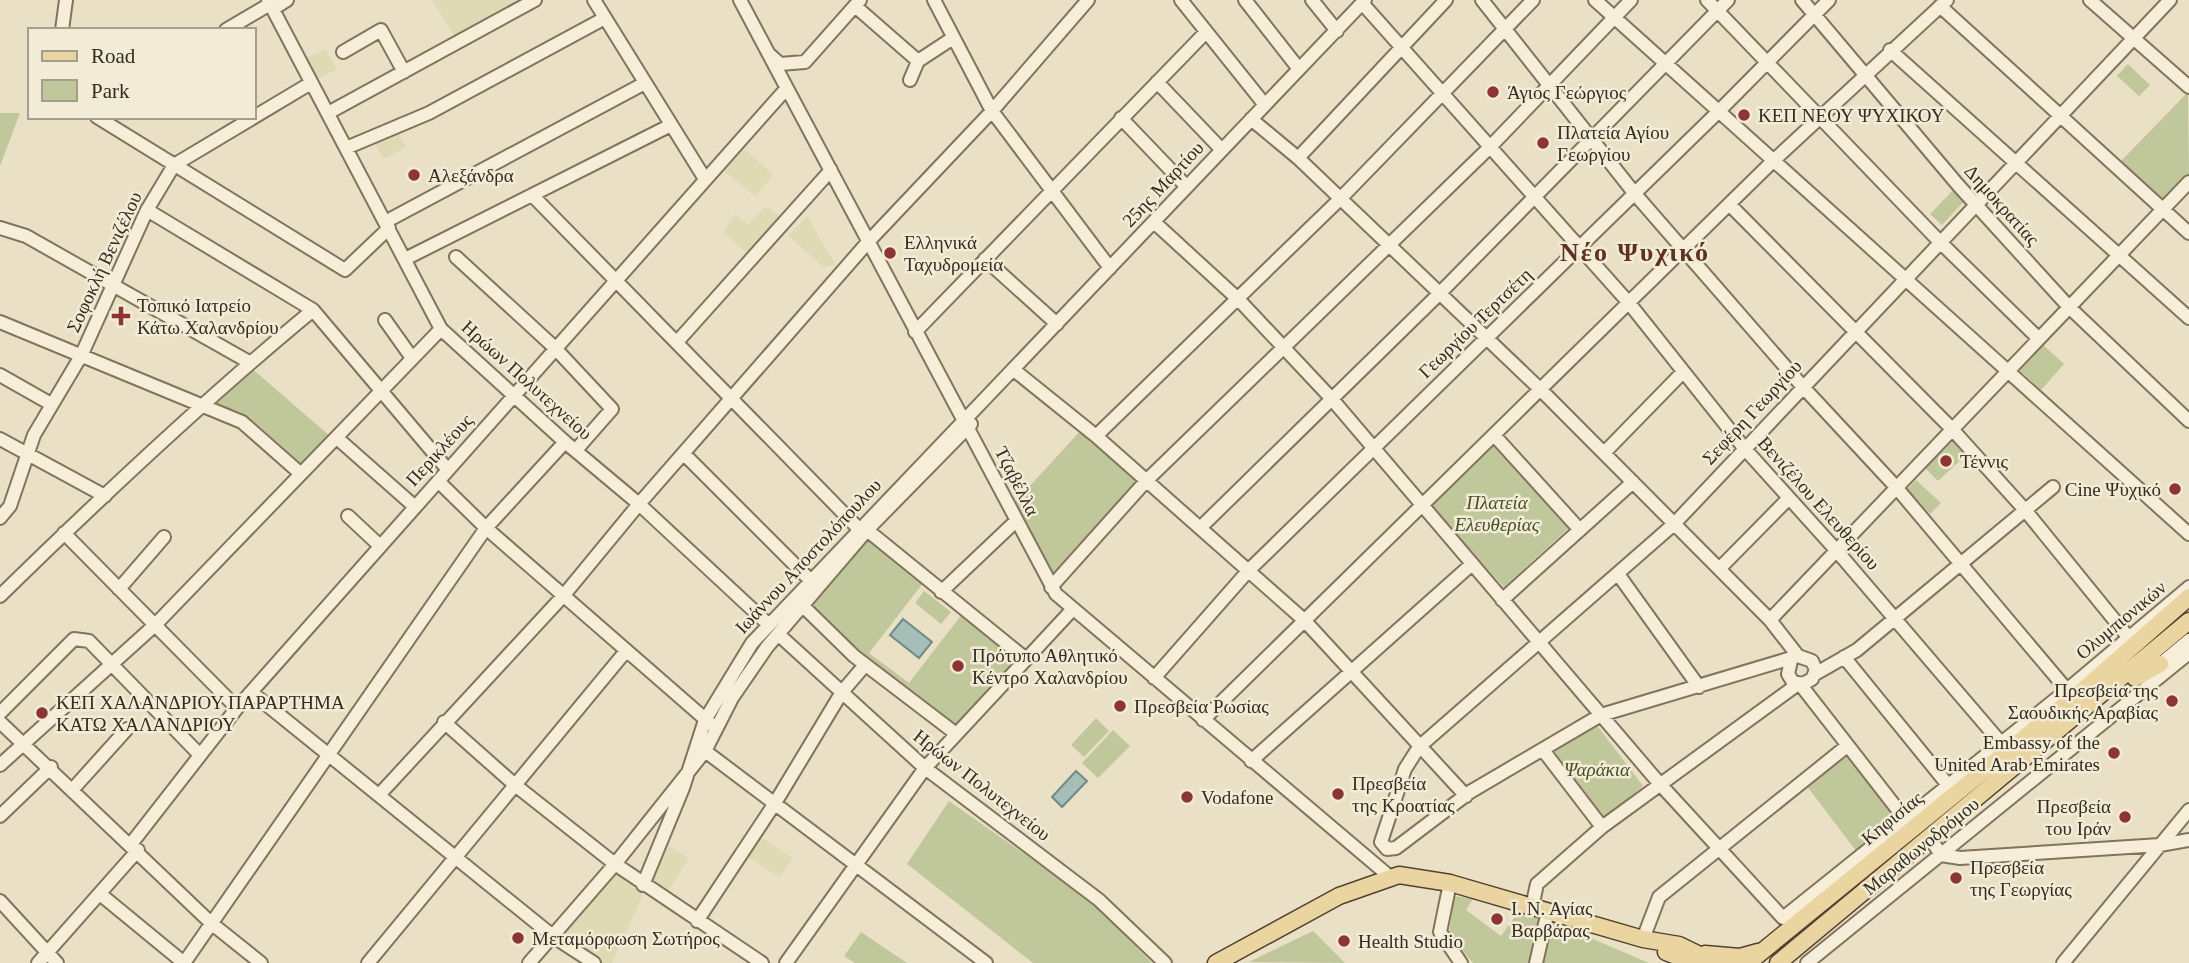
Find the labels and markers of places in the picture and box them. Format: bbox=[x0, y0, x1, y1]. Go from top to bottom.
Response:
place label: Άγιος Γεώργιος bbox=[1507, 82, 1627, 103]
marker: Άγιος Γεώργιος bbox=[1485, 84, 1501, 100]
place label: ΚΕΠ ΝΕΟΥ ΨΥΧΙΚΟΥ bbox=[1758, 105, 1945, 126]
marker: ΚΕΠ ΝΕΟΥ ΨΥΧΙΚΟΥ bbox=[1736, 107, 1752, 123]
place label: Πλατεία Αγίου Γεωργίου bbox=[1557, 122, 1669, 165]
marker: Πλατεία Αγίου Γεωργίου bbox=[1535, 135, 1551, 151]
place label: Αλεξάνδρα bbox=[428, 165, 514, 186]
marker: Αλεξάνδρα bbox=[406, 167, 422, 183]
place label: Ελληνικά Ταχυδρομεία bbox=[904, 232, 1003, 275]
marker: Ελληνικά Ταχυδρομεία bbox=[882, 245, 898, 261]
place label: Τοπικό Ιατρείο Κάτω Χαλανδρίου bbox=[137, 295, 279, 338]
marker: Τοπικό Ιατρείο Κάτω Χαλανδρίου bbox=[111, 306, 131, 326]
place label: Τέννις bbox=[1960, 451, 2009, 472]
marker: Τέννις bbox=[1938, 453, 1954, 469]
place label: Cine Ψυχικό bbox=[2065, 479, 2161, 500]
marker: Cine Ψυχικό bbox=[2167, 481, 2183, 497]
place label: Πρότυπο Αθλητικό Κέντρο Χαλανδρίου bbox=[972, 645, 1128, 688]
marker: Πρότυπο Αθλητικό Κέντρο Χαλανδρίου bbox=[950, 658, 966, 674]
place label: Πρεσβεία της Σαουδικής Αραβίας bbox=[2008, 680, 2158, 723]
place label: ΚΕΠ ΧΑΛΑΝΔΡΙΟΥ ΠΑΡΑΡΤΗΜΑ ΚΑΤΩ ΧΑΛΑΝΔΡΙΟΥ bbox=[56, 692, 345, 735]
marker: Πρεσβεία της Σαουδικής Αραβίας bbox=[2164, 693, 2180, 709]
place label: Πρεσβεία Ρωσίας bbox=[1134, 696, 1269, 717]
marker: Πρεσβεία Ρωσίας bbox=[1112, 698, 1128, 714]
marker: ΚΕΠ ΧΑΛΑΝΔΡΙΟΥ ΠΑΡΑΡΤΗΜΑ ΚΑΤΩ ΧΑΛΑΝΔΡΙΟΥ bbox=[34, 705, 50, 721]
place label: Embassy of the United Arab Emirates bbox=[1934, 732, 2100, 775]
marker: Embassy of the United Arab Emirates bbox=[2106, 745, 2122, 761]
place label: Πρεσβεία της Κροατίας bbox=[1352, 773, 1455, 816]
marker: Πρεσβεία της Κροατίας bbox=[1330, 786, 1346, 802]
place label: Vodafone bbox=[1201, 787, 1273, 808]
marker: Vodafone bbox=[1179, 789, 1195, 805]
place label: Πρεσβεία του Ιράν bbox=[2037, 796, 2111, 839]
marker: Πρεσβεία του Ιράν bbox=[2117, 809, 2133, 825]
place label: Πρεσβεία της Γεωργίας bbox=[1970, 857, 2072, 900]
marker: Πρεσβεία της Γεωργίας bbox=[1948, 870, 1964, 886]
place label: Ι. Ν. Αγίας Βαρβάρας bbox=[1511, 898, 1593, 941]
marker: Ι. Ν. Αγίας Βαρβάρας bbox=[1489, 911, 1505, 927]
place label: Μεταμόρφωση Σωτήρος bbox=[532, 928, 720, 949]
marker: Μεταμόρφωση Σωτήρος bbox=[510, 930, 526, 946]
place label: Health Studio bbox=[1358, 931, 1463, 952]
marker: Health Studio bbox=[1336, 933, 1352, 949]

